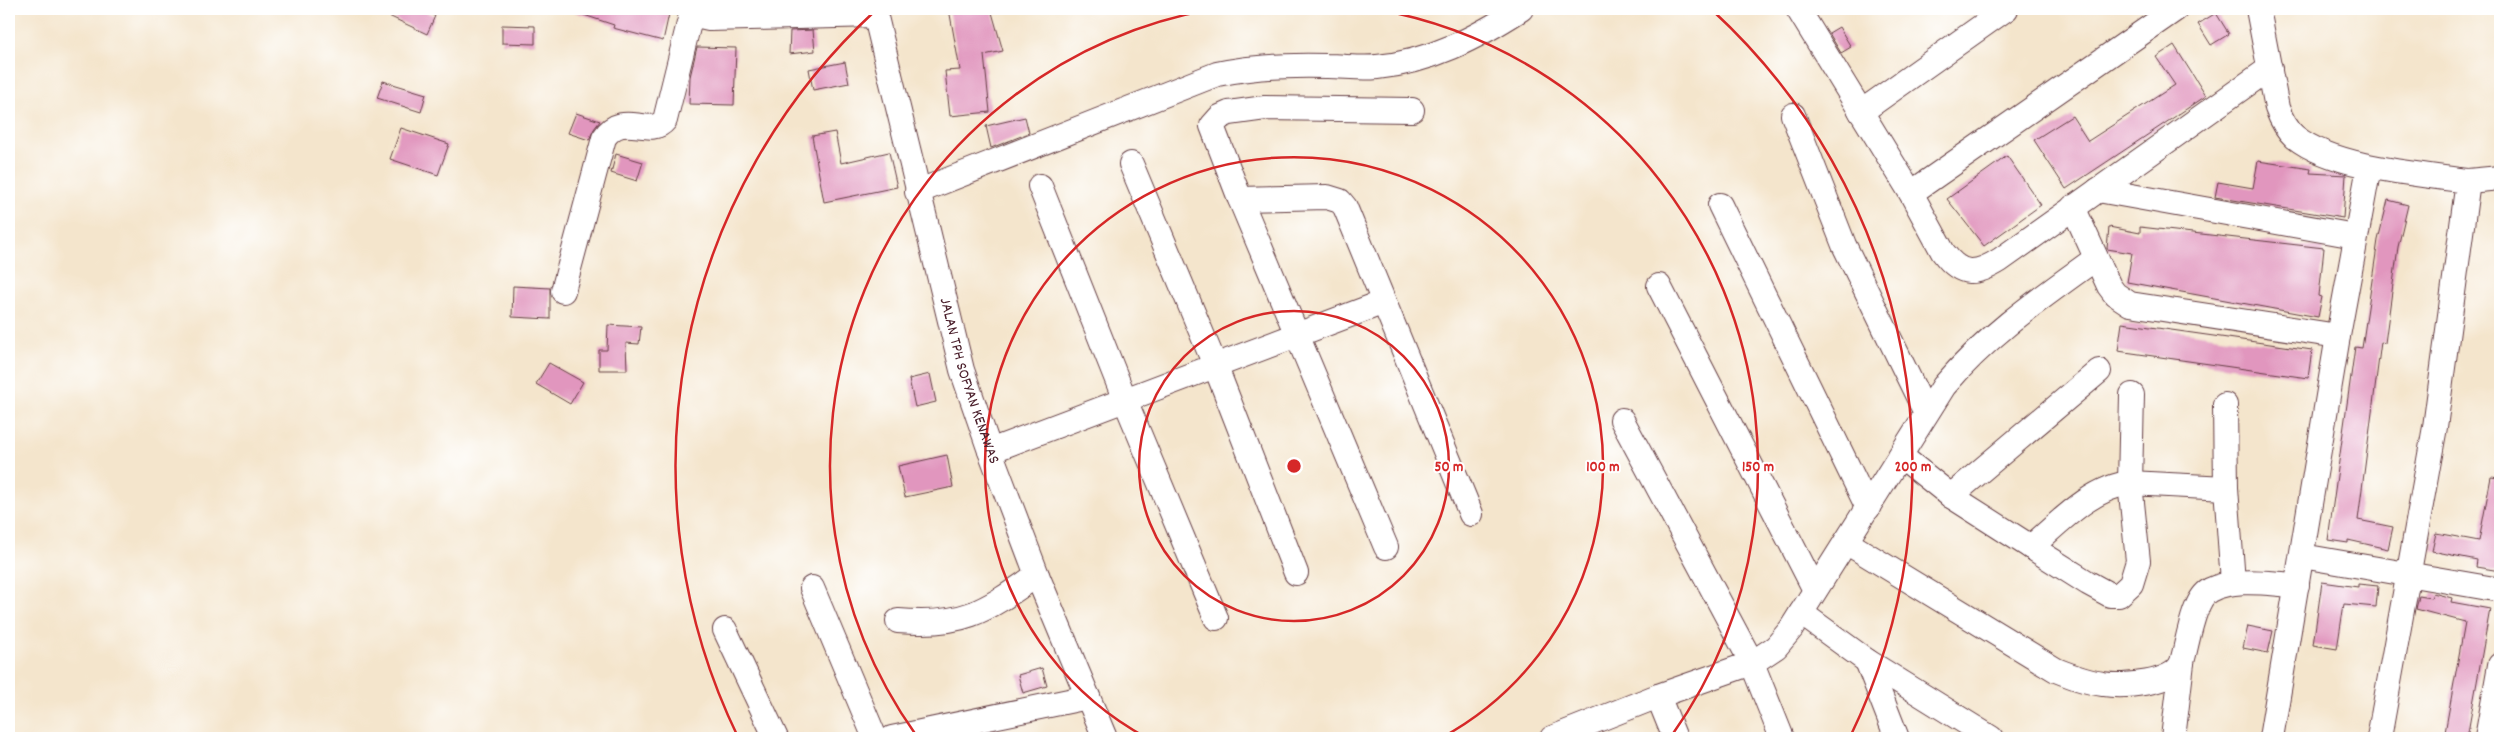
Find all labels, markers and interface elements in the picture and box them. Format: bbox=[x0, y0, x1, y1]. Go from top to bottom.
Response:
street label: JALAN TPH SOFYAN KENAWAS bbox=[933, 295, 1005, 467]
centre of rings bbox=[1285, 457, 1303, 475]
text: 50 m bbox=[1435, 457, 1463, 479]
text: 100 m bbox=[1586, 457, 1620, 479]
text: 150 m bbox=[1742, 457, 1774, 479]
text: 200 m bbox=[1895, 457, 1931, 479]

